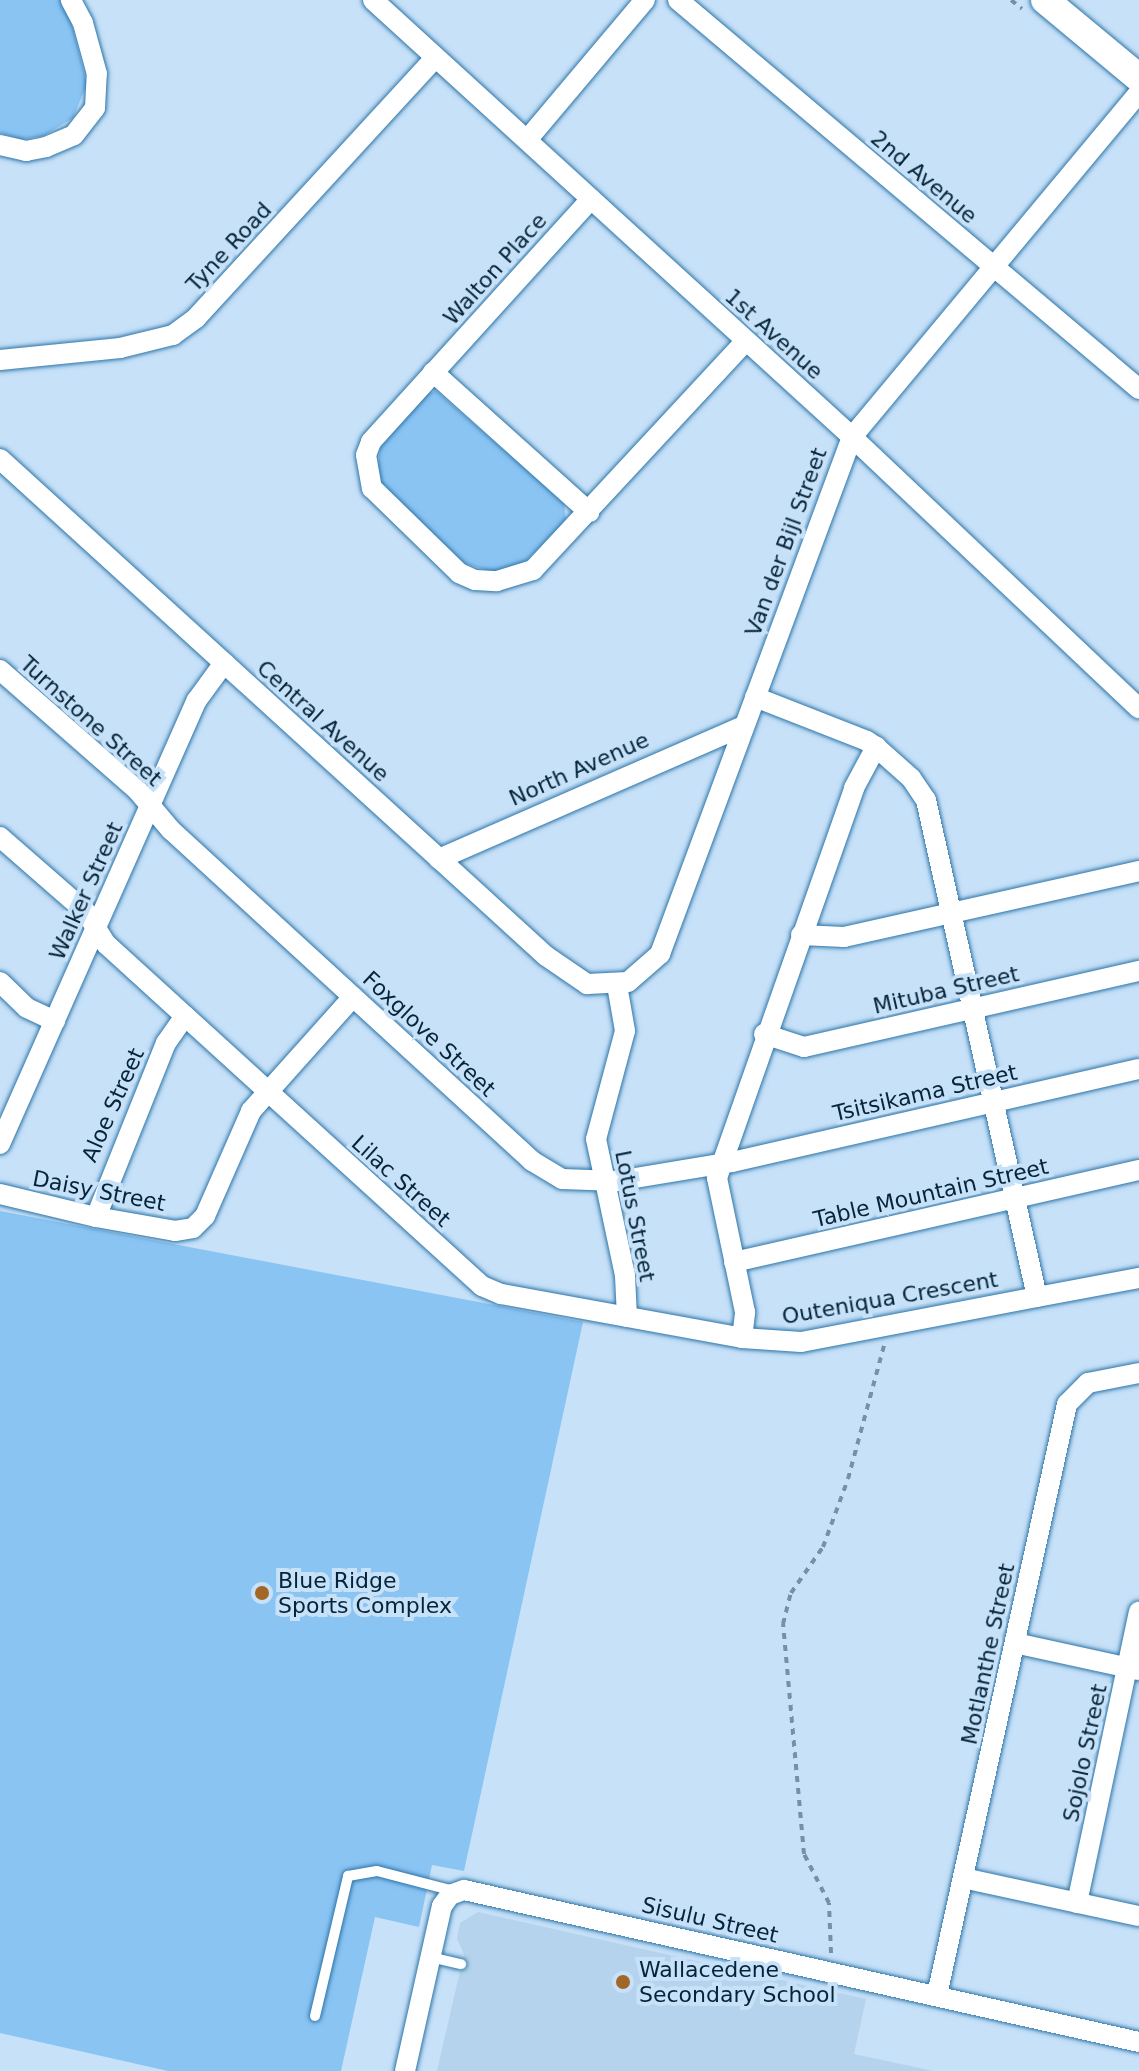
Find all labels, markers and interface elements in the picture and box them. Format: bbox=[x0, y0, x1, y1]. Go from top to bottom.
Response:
street label: 2nd Avenue bbox=[865, 125, 983, 229]
street label: Tyne Road bbox=[181, 197, 277, 297]
street label: Walton Place bbox=[438, 208, 552, 330]
street label: 1st Avenue bbox=[720, 283, 828, 385]
street label: Van der Bijl Street bbox=[740, 444, 832, 640]
street label: Turnstone Street bbox=[15, 650, 167, 792]
street label: Central Avenue bbox=[251, 655, 395, 787]
street label: North Avenue bbox=[505, 726, 653, 812]
street label: Walker Street bbox=[44, 818, 128, 964]
street label: Mituba Street bbox=[870, 960, 1022, 1020]
street label: Foxglove Street bbox=[357, 966, 501, 1102]
street label: Aloe Street bbox=[76, 1044, 150, 1166]
street label: Tsitsikama Street bbox=[830, 1059, 1020, 1127]
street label: Lilac Street bbox=[346, 1130, 456, 1232]
street label: Lotus Street bbox=[609, 1148, 661, 1284]
street label: Table Mountain Street bbox=[811, 1153, 1051, 1233]
street label: Daisy Street bbox=[30, 1165, 168, 1217]
street label: Outeniqua Crescent bbox=[780, 1266, 1000, 1330]
street label: Motlanthe Street bbox=[956, 1561, 1020, 1747]
place label: Blue Ridge Sports Complex bbox=[278, 1567, 452, 1618]
marker: Blue Ridge Sports Complex bbox=[253, 1584, 271, 1602]
street label: Sojolo Street bbox=[1057, 1682, 1113, 1824]
street label: Sisulu Street bbox=[639, 1891, 781, 1949]
place label: Wallacedene Secondary School bbox=[639, 1956, 836, 2008]
marker: Wallacedene Secondary School bbox=[614, 1973, 632, 1991]

